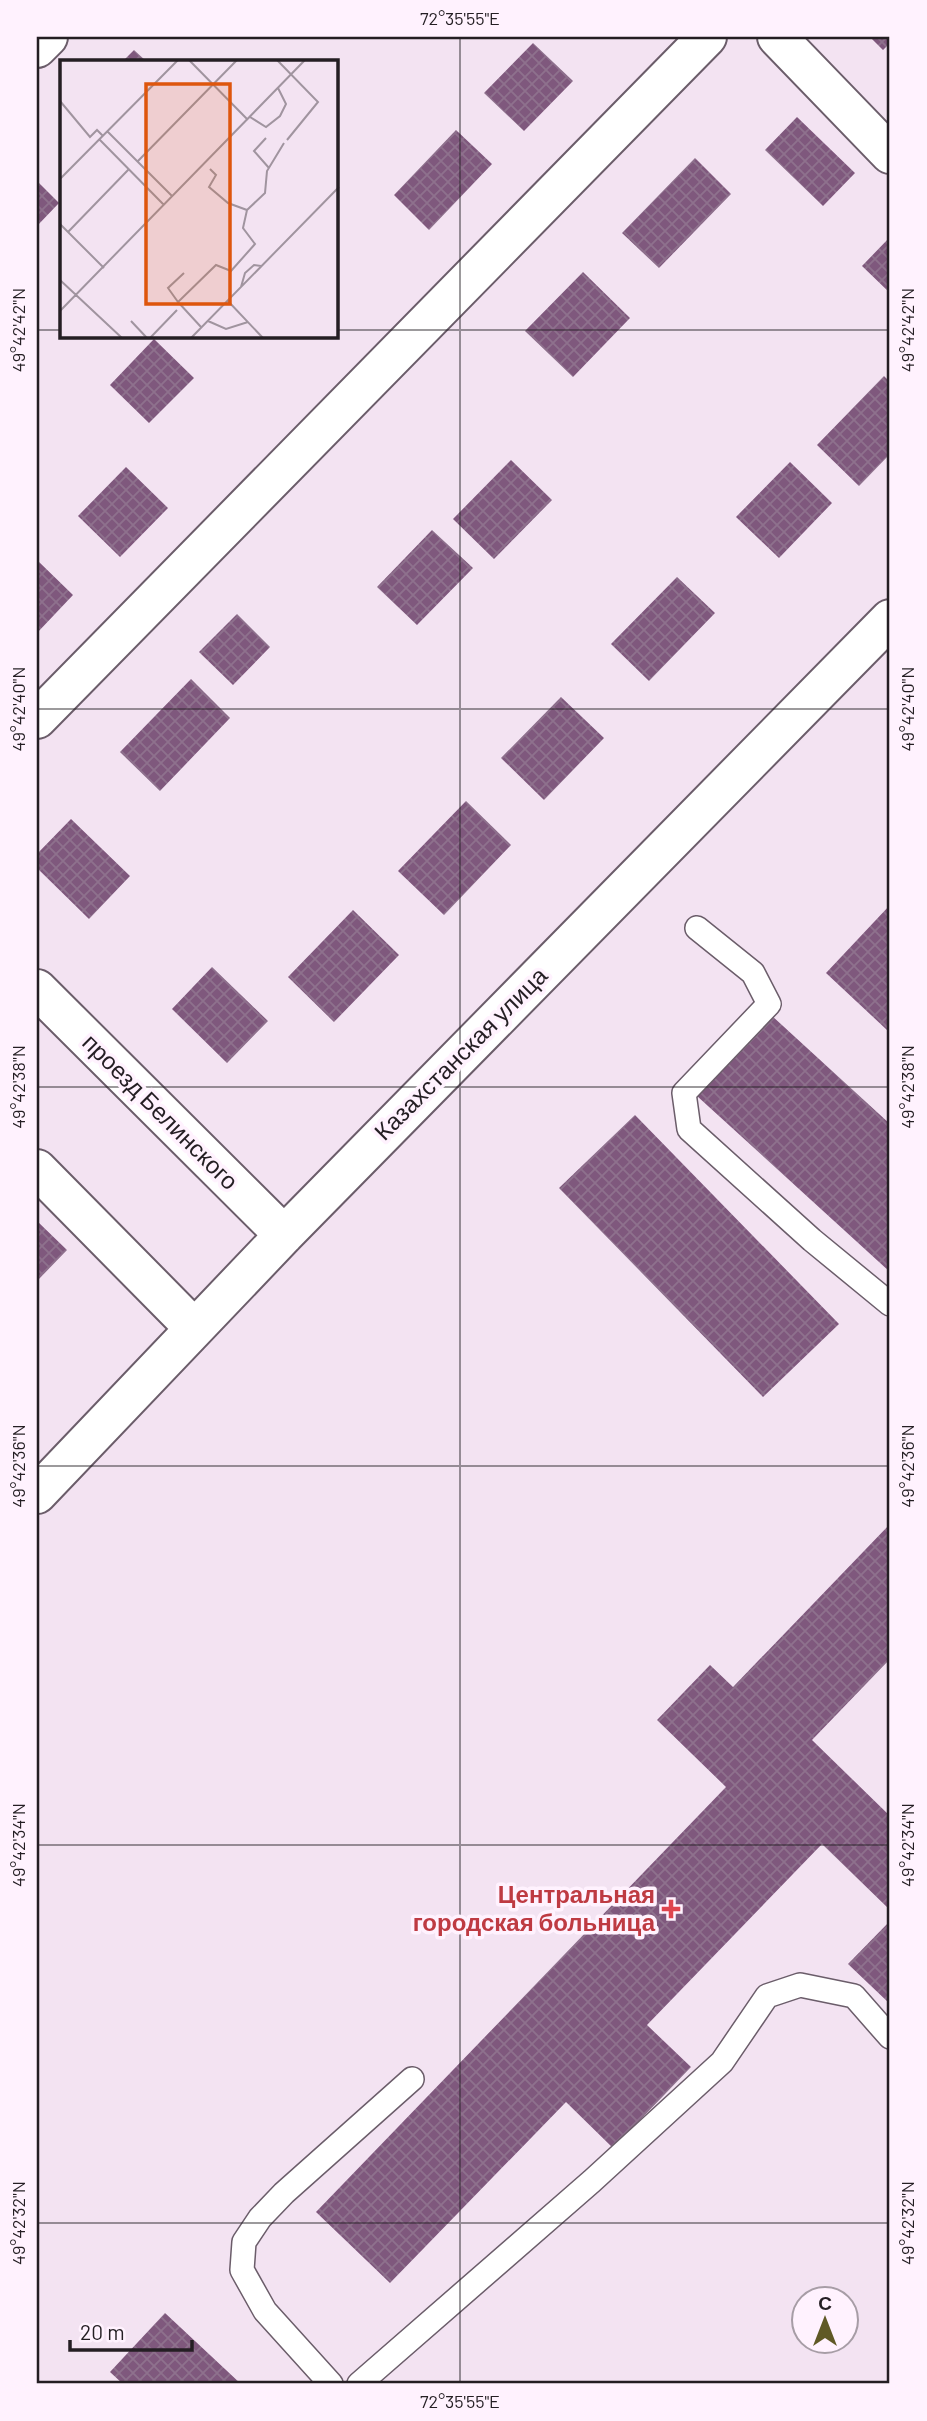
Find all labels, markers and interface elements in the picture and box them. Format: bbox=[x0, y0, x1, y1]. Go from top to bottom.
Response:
text: 72°35'55"E bbox=[420, 7, 500, 29]
inset map bbox=[60, 60, 338, 338]
text: 49°42'42"N bbox=[7, 288, 29, 372]
text: 49°42'42"N bbox=[896, 288, 918, 372]
text: 49°42'40"N bbox=[7, 667, 29, 751]
text: 49°42'40"N bbox=[896, 667, 918, 751]
street label: Казахстанская улица bbox=[367, 960, 553, 1145]
street label: проезд Белинского bbox=[77, 1027, 245, 1195]
text: 49°42'38"N bbox=[7, 1045, 29, 1129]
text: 49°42'38"N bbox=[896, 1045, 918, 1129]
text: 49°42'36"N bbox=[7, 1424, 29, 1508]
text: 49°42'36"N bbox=[896, 1424, 918, 1508]
text: 49°42'34"N bbox=[7, 1803, 29, 1887]
text: 49°42'34"N bbox=[896, 1803, 918, 1887]
place label: Центральная городская больница bbox=[413, 1879, 656, 1936]
marker: Центральная городская больница bbox=[661, 1899, 681, 1919]
text: 49°42'32"N bbox=[7, 2181, 29, 2265]
text: 49°42'32"N bbox=[896, 2181, 918, 2265]
north arrow bbox=[790, 2284, 860, 2354]
text: С bbox=[818, 2291, 832, 2314]
scale bar bbox=[70, 2309, 192, 2353]
text: 20 m bbox=[80, 2319, 125, 2344]
text: 72°35'55"E bbox=[420, 2390, 500, 2412]

